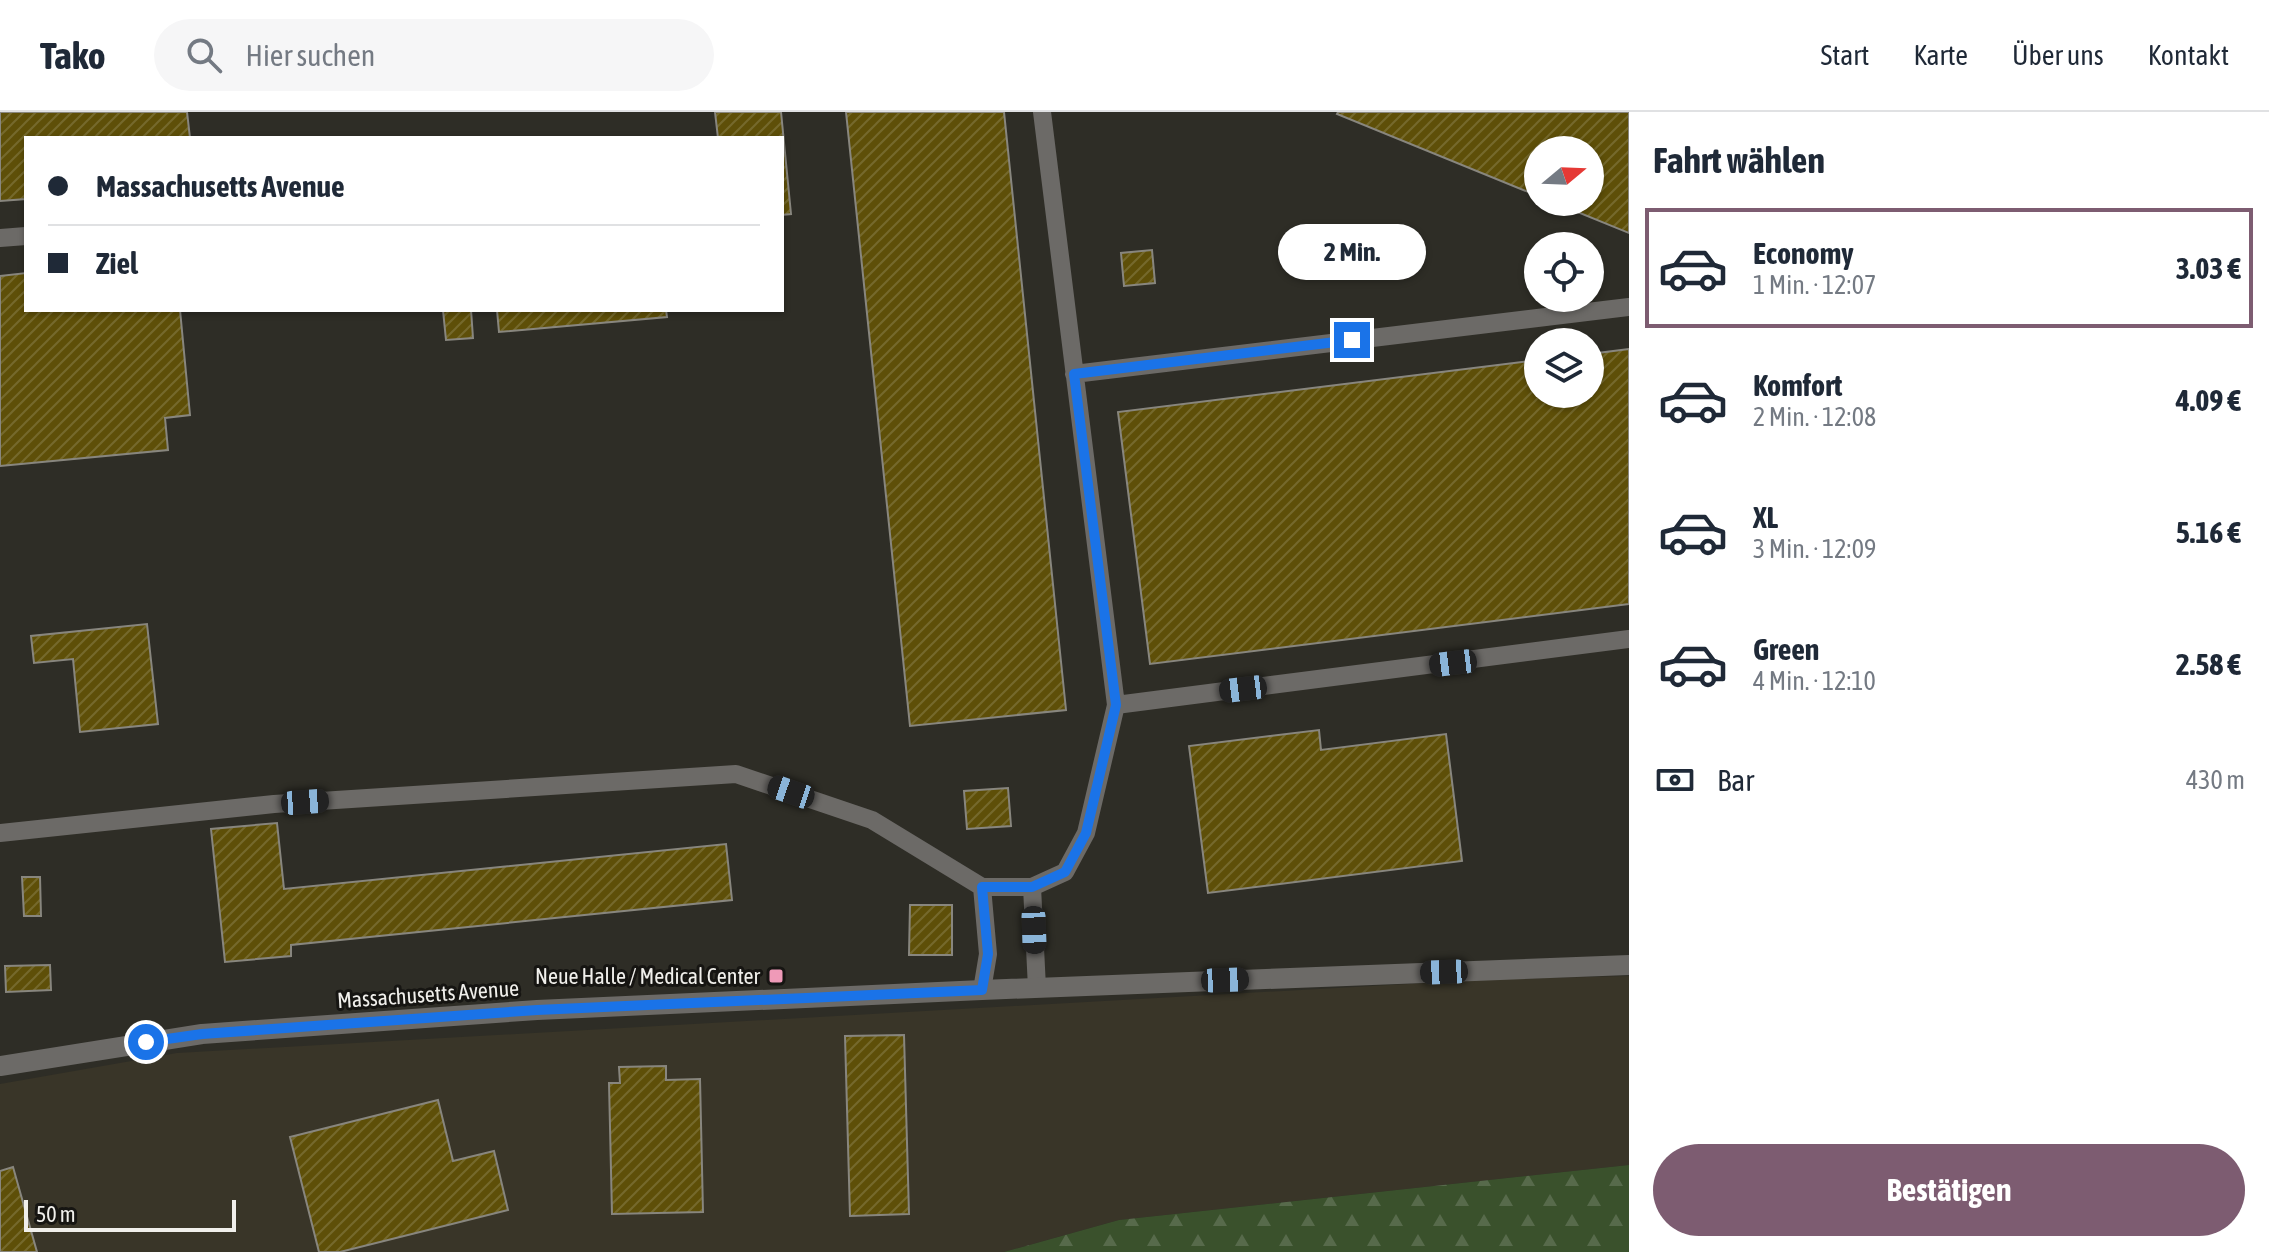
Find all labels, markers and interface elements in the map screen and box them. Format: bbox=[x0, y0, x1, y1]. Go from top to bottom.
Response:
search box bbox=[154, 19, 714, 91]
icon: search bbox=[182, 33, 226, 77]
text: Tako bbox=[40, 34, 106, 77]
text: Hier suchen bbox=[246, 38, 375, 72]
text: Start bbox=[1820, 39, 1869, 71]
text: Karte bbox=[1913, 39, 1968, 71]
text: Über uns bbox=[2012, 39, 2104, 71]
text: Kontakt bbox=[2148, 39, 2229, 71]
north arrow bbox=[1524, 136, 1604, 216]
map controls bbox=[1524, 136, 1604, 408]
text: Fahrt wählen bbox=[1653, 139, 1825, 181]
text: Massachusetts Avenue bbox=[96, 169, 345, 203]
callout: 2 Min. bbox=[1278, 224, 1426, 280]
button: locate bbox=[1524, 232, 1604, 312]
icon: car bbox=[1657, 232, 1729, 304]
text: Economy bbox=[1753, 236, 1854, 270]
text: 2 Min. bbox=[1324, 237, 1380, 267]
text: Ziel bbox=[96, 246, 138, 280]
text: 3.03 € bbox=[2176, 251, 2241, 285]
text: 1 Min. · 12:07 bbox=[1753, 270, 1876, 300]
route end bbox=[1334, 322, 1370, 358]
button: layers bbox=[1524, 328, 1604, 408]
icon: car bbox=[1657, 364, 1729, 436]
text: Komfort bbox=[1753, 368, 1842, 402]
text: 4.09 € bbox=[2176, 383, 2241, 417]
text: 2 Min. · 12:08 bbox=[1753, 402, 1876, 432]
icon: car bbox=[1657, 496, 1729, 568]
text: XL bbox=[1753, 500, 1778, 534]
text: 5.16 € bbox=[2176, 515, 2241, 549]
text: 3 Min. · 12:09 bbox=[1753, 534, 1876, 564]
icon: car bbox=[1657, 628, 1729, 700]
text: Green bbox=[1753, 632, 1819, 666]
text: 2.58 € bbox=[2176, 647, 2241, 681]
car bbox=[1428, 648, 1478, 678]
text: 4 Min. · 12:10 bbox=[1753, 666, 1876, 696]
car bbox=[1218, 674, 1268, 704]
icon: cash bbox=[1653, 758, 1697, 802]
text: Bar bbox=[1717, 763, 1754, 797]
text: 430 m bbox=[2186, 765, 2245, 795]
car bbox=[764, 773, 818, 811]
car bbox=[280, 788, 330, 816]
car bbox=[1021, 906, 1047, 954]
car bbox=[1420, 959, 1468, 985]
place label: Neue Halle / Medical Center bbox=[535, 963, 760, 989]
marker: Neue Halle / Medical Center bbox=[767, 967, 785, 985]
car bbox=[1201, 967, 1249, 993]
street label: Massachusetts Avenue bbox=[336, 975, 520, 1013]
route start bbox=[128, 1024, 164, 1060]
button: Bestätigen bbox=[1653, 1144, 2245, 1236]
scale bar bbox=[24, 1196, 236, 1232]
text: 50 m bbox=[36, 1201, 76, 1227]

